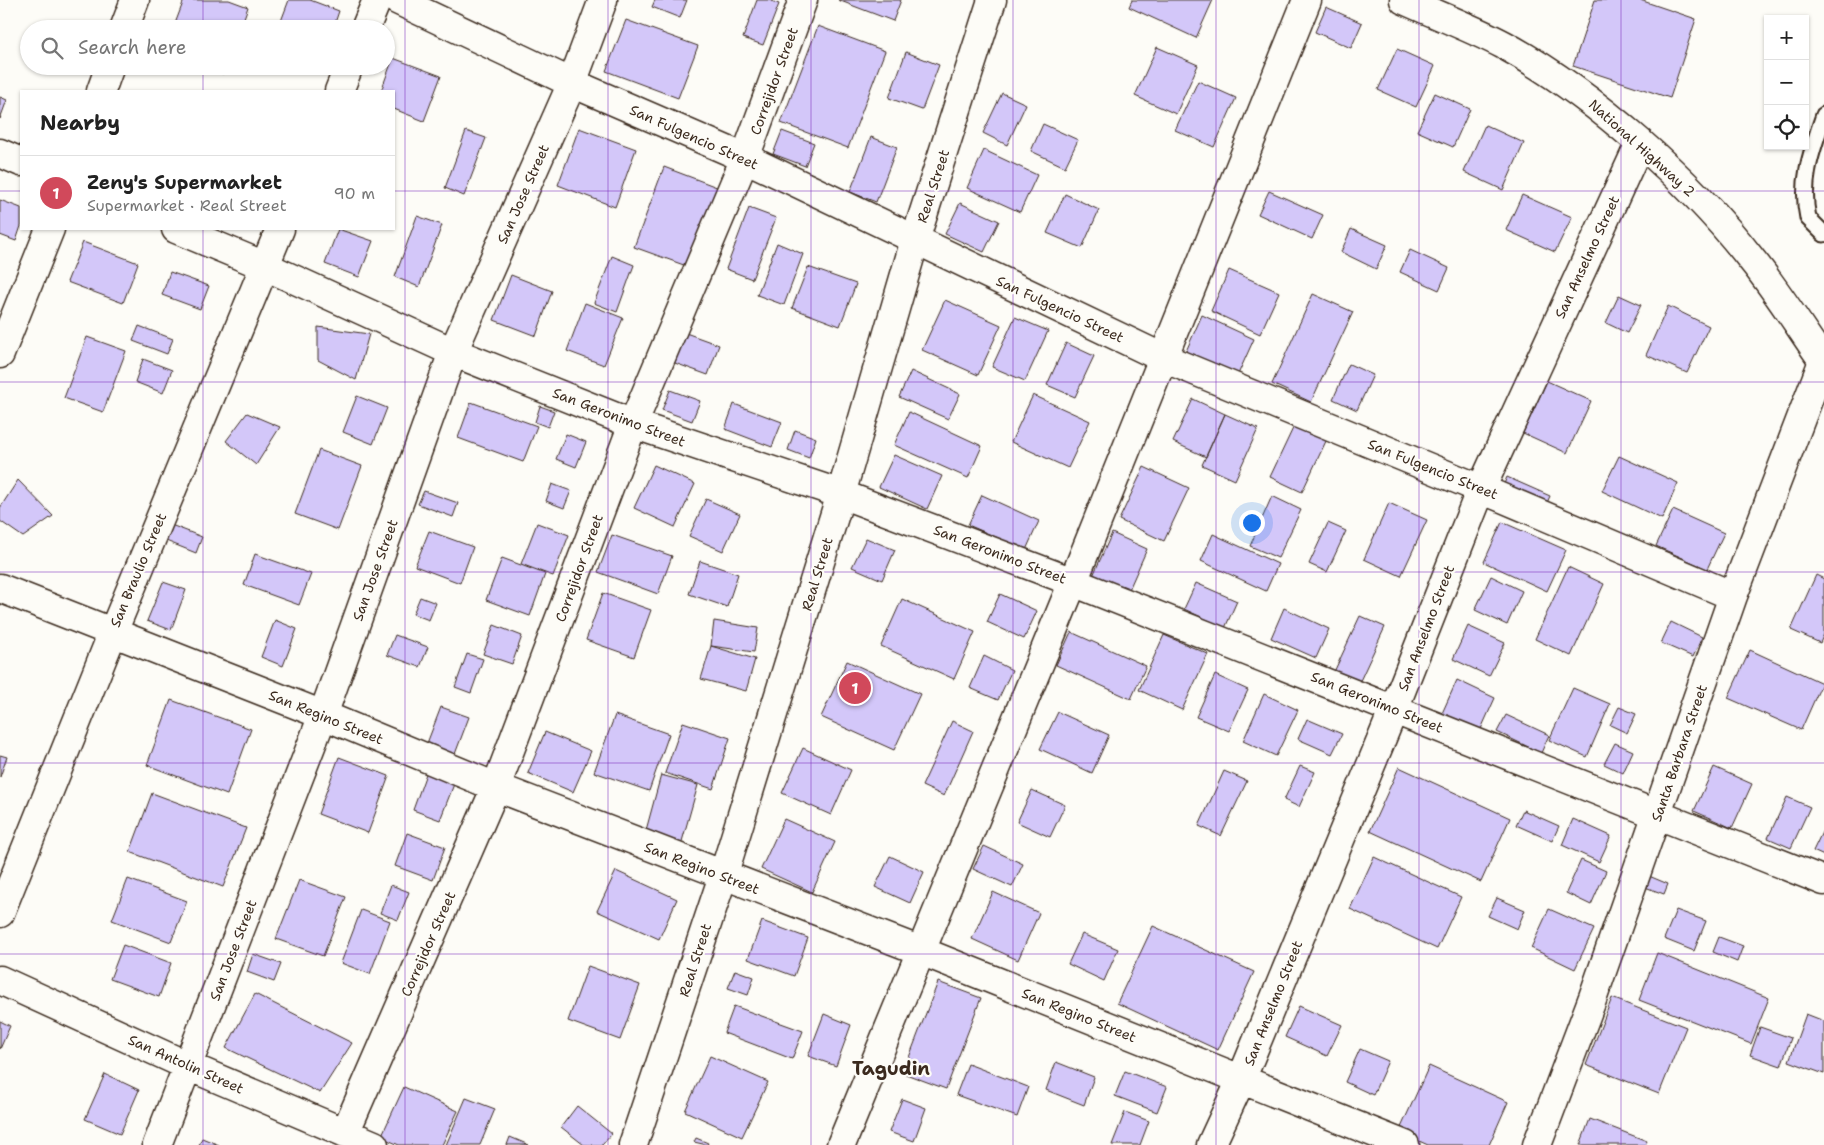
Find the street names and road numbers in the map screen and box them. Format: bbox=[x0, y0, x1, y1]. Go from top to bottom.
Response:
street label: Correjidor Street bbox=[746, 25, 802, 137]
street label: National Highway 2 bbox=[1585, 95, 1699, 201]
street label: San Fulgencio Street bbox=[627, 101, 761, 173]
street label: San Jose Street bbox=[493, 142, 553, 246]
street label: Real Street bbox=[913, 147, 953, 225]
street label: San Anselmo Street bbox=[1551, 193, 1623, 321]
street label: San Fulgencio Street bbox=[993, 272, 1127, 346]
street label: San Geronimo Street bbox=[550, 383, 688, 451]
street label: San Fulgencio Street bbox=[1365, 435, 1501, 503]
street label: San Braulio Street bbox=[106, 510, 170, 630]
street label: Correjidor Street bbox=[551, 512, 607, 624]
street label: San Jose Street bbox=[348, 517, 402, 623]
street label: San Geronimo Street bbox=[931, 520, 1069, 588]
street label: Real Street bbox=[797, 535, 837, 613]
street label: San Anselmo Street bbox=[1394, 563, 1458, 693]
street label: San Geronimo Street bbox=[1308, 667, 1446, 737]
street label: Santa Barbara Street bbox=[1647, 682, 1711, 824]
street label: San Regino Street bbox=[266, 686, 386, 748]
street label: San Regino Street bbox=[642, 838, 762, 898]
street label: Correjidor Street bbox=[397, 889, 459, 999]
street label: San Jose Street bbox=[205, 897, 261, 1003]
street label: Real Street bbox=[675, 921, 715, 999]
street label: San Anselmo Street bbox=[1240, 938, 1306, 1068]
street label: San Regino Street bbox=[1019, 984, 1139, 1046]
street label: San Antolin Street bbox=[125, 1030, 247, 1098]

